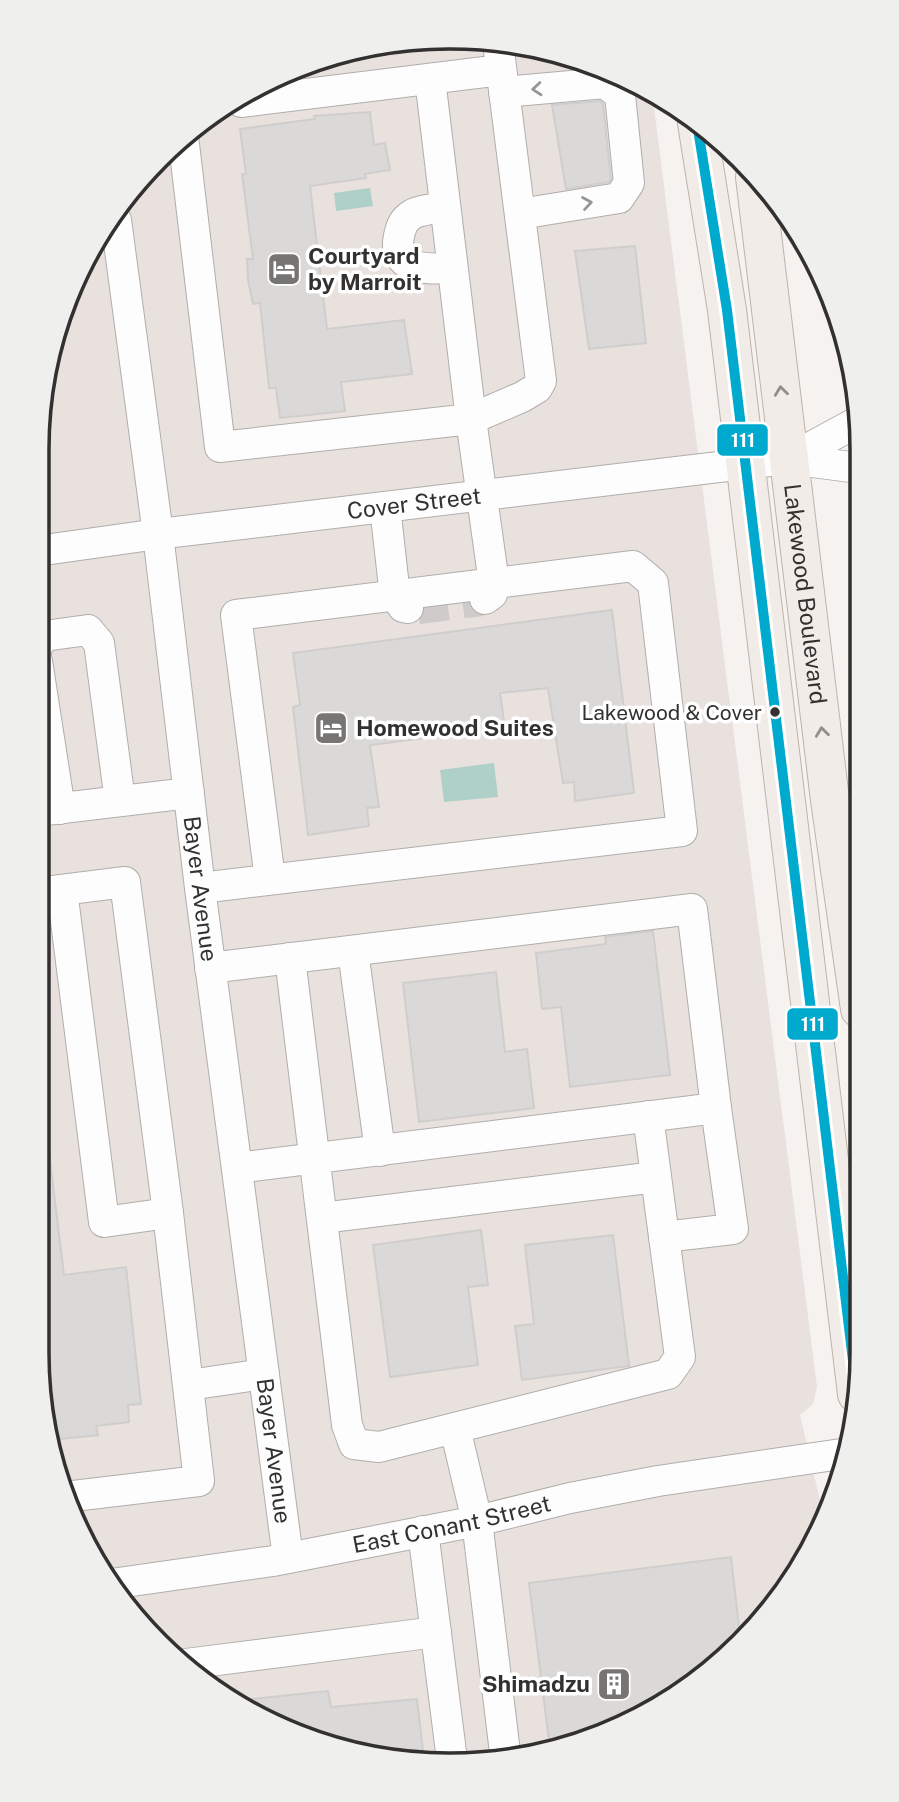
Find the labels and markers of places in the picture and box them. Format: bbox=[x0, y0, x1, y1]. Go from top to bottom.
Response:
place label: Courtyard by Marroit bbox=[308, 242, 422, 295]
hotel icon: Courtyard by Marroit bbox=[265, 250, 303, 288]
place label: Lakewood & Cover bbox=[581, 700, 762, 725]
marker: Lakewood & Cover bbox=[768, 705, 782, 719]
hotel icon: Homewood Suites bbox=[312, 709, 350, 747]
place label: Homewood Suites bbox=[356, 714, 554, 741]
building icon: Shimadzu bbox=[595, 1665, 633, 1703]
place label: Shimadzu bbox=[482, 1670, 590, 1697]

